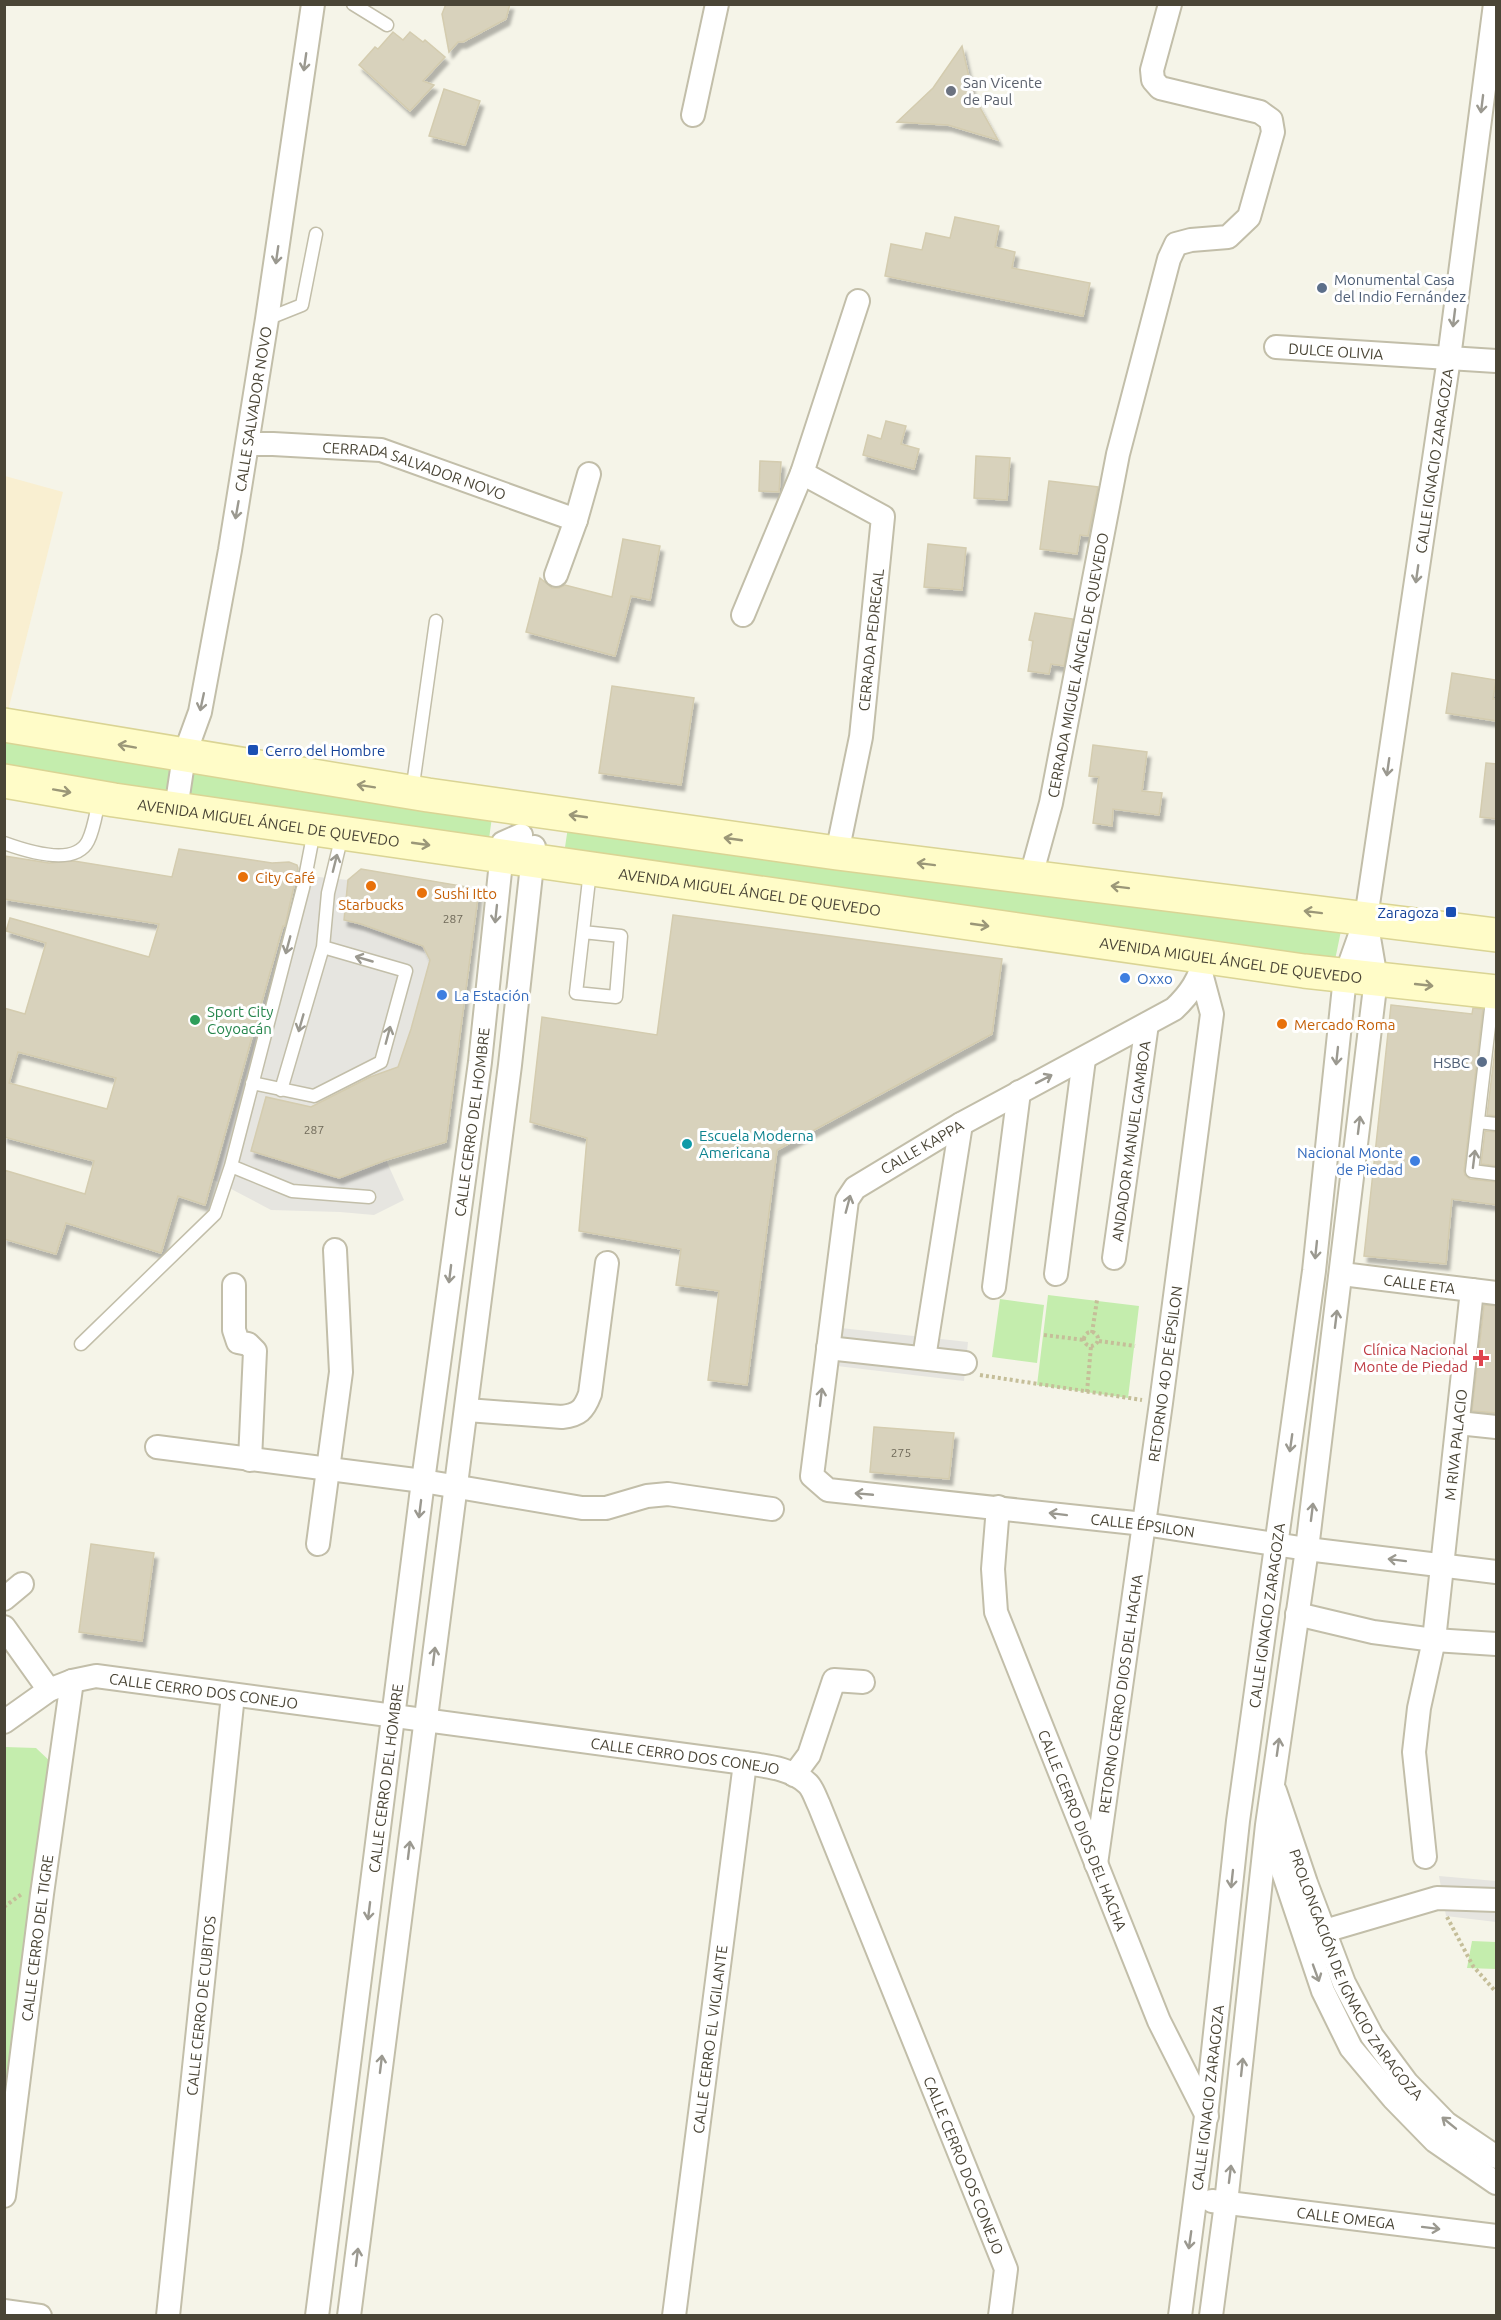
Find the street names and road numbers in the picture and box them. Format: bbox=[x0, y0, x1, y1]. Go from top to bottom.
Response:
street label: CALLE SALVADOR NOVO bbox=[231, 325, 274, 493]
street label: DULCE OLIVIA bbox=[1288, 339, 1384, 362]
street label: CALLE IGNACIO ZARAGOZA bbox=[1412, 367, 1456, 555]
street label: CERRADA SALVADOR NOVO bbox=[322, 438, 508, 503]
street label: CERRADA MIGUEL ÁNGEL DE QUEVEDO bbox=[1044, 531, 1111, 799]
street label: CERRADA PEDREGAL bbox=[855, 568, 887, 712]
street label: AVENIDA MIGUEL ÁNGEL DE QUEVEDO bbox=[137, 795, 401, 850]
street label: AVENIDA MIGUEL ÁNGEL DE QUEVEDO bbox=[618, 864, 882, 919]
street label: AVENIDA MIGUEL ÁNGEL DE QUEVEDO bbox=[1099, 933, 1363, 986]
street label: CALLE CERRO DEL HOMBRE bbox=[451, 1027, 492, 1218]
street label: ANDADOR MANUEL GAMBOA bbox=[1108, 1039, 1153, 1243]
street label: CALLE KAPPA bbox=[878, 1116, 967, 1178]
street label: CALLE ETA bbox=[1383, 1271, 1456, 1296]
street label: RETORNO 4O DE ÉPSILON bbox=[1144, 1285, 1185, 1463]
street label: M RIVA PALACIO bbox=[1441, 1388, 1470, 1501]
street label: CALLE ÉPSILON bbox=[1090, 1510, 1196, 1540]
street label: CALLE IGNACIO ZARAGOZA bbox=[1245, 1521, 1288, 1709]
street label: RETORNO CERRO DIOS DEL HACHA bbox=[1095, 1573, 1145, 1814]
street label: CALLE CERRO DOS CONEJO bbox=[108, 1669, 299, 1712]
street label: CALLE CERRO DEL HOMBRE bbox=[365, 1683, 406, 1874]
street label: CALLE CERRO DIOS DEL HACHA bbox=[1035, 1727, 1131, 1933]
street label: CALLE CERRO DOS CONEJO bbox=[590, 1734, 781, 1777]
street label: PROLONGACIÓN DE IGNACIO ZARAGOZA bbox=[1287, 1847, 1427, 2103]
street label: CALLE CERRO DEL TIGRE bbox=[18, 1854, 56, 2022]
street label: CALLE CERRO DE CUBITOS bbox=[183, 1915, 218, 2096]
street label: CALLE CERRO EL VIGILANTE bbox=[689, 1944, 730, 2135]
street label: CALLE IGNACIO ZARAGOZA bbox=[1188, 2004, 1227, 2192]
street label: CALLE CERRO DOS CONEJO bbox=[921, 2074, 1008, 2257]
street label: CALLE OMEGA bbox=[1296, 2203, 1396, 2232]

